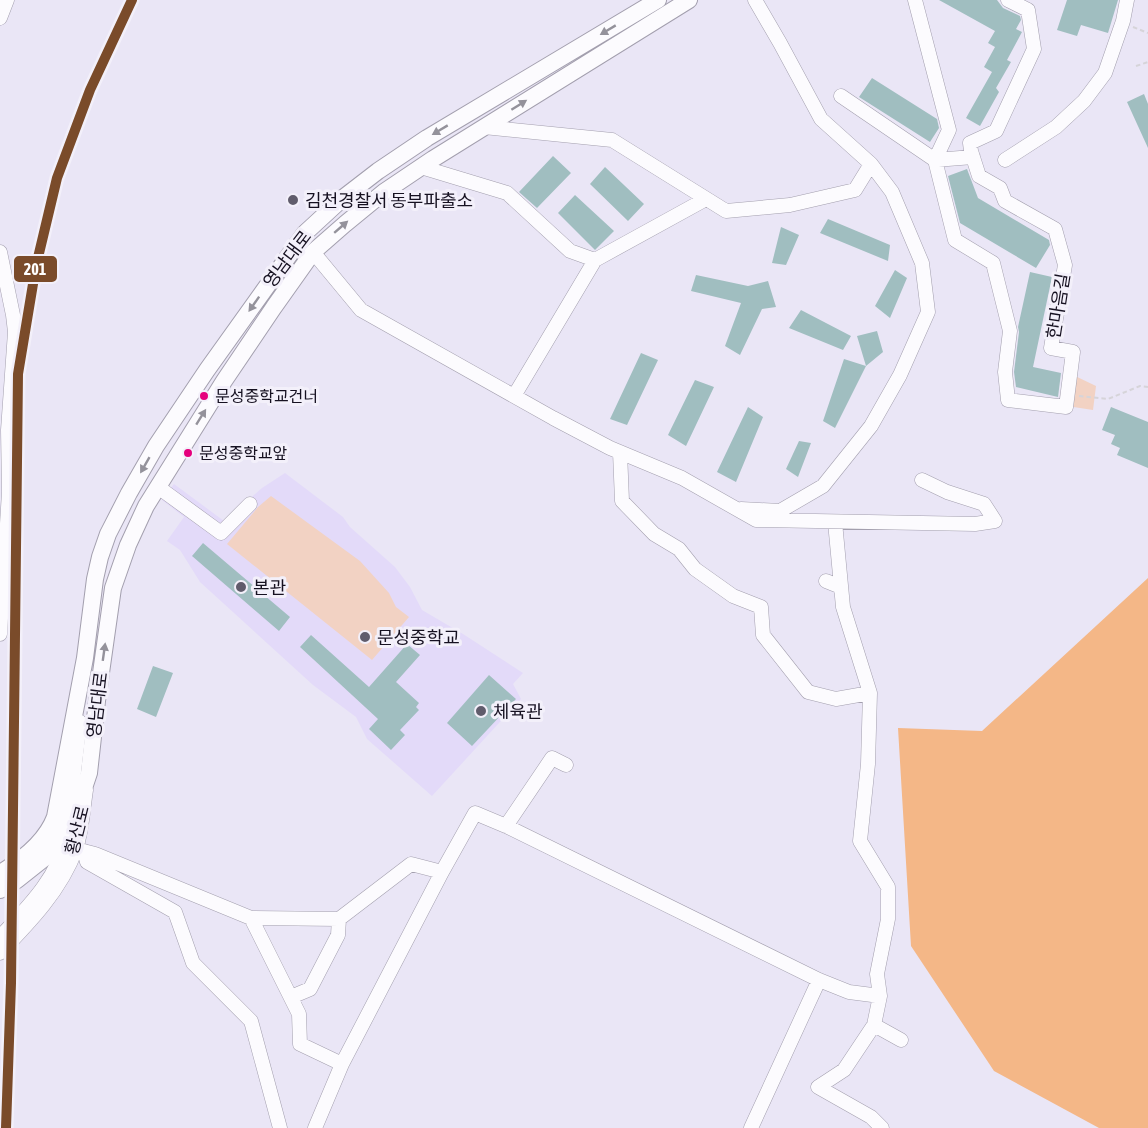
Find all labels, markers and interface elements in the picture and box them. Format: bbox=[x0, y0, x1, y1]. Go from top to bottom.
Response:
one-way arrow bbox=[599, 25, 616, 35]
one-way arrow bbox=[511, 100, 527, 111]
one-way arrow bbox=[431, 125, 448, 135]
place label: 김천경찰서 동부파출소 bbox=[305, 190, 473, 211]
marker: 김천경찰서 동부파출소 bbox=[286, 193, 300, 207]
one-way arrow bbox=[333, 221, 348, 234]
street label: 영남대로 bbox=[259, 226, 315, 292]
line badge: 201 bbox=[13, 255, 58, 283]
text: 201 bbox=[24, 260, 47, 278]
street label: 한마음길 bbox=[1042, 272, 1074, 340]
one-way arrow bbox=[248, 295, 260, 311]
place label: 문성중학교건너 bbox=[215, 387, 318, 405]
marker: 문성중학교건너 bbox=[198, 390, 210, 402]
one-way arrow bbox=[195, 409, 206, 425]
place label: 문성중학교앞 bbox=[199, 444, 288, 462]
marker: 문성중학교앞 bbox=[182, 447, 194, 459]
one-way arrow bbox=[140, 457, 150, 474]
place label: 본관 bbox=[253, 577, 287, 598]
marker: 본관 bbox=[234, 580, 248, 594]
place label: 문성중학교 bbox=[377, 627, 460, 648]
marker: 문성중학교 bbox=[358, 630, 372, 644]
one-way arrow bbox=[99, 643, 108, 662]
street label: 영남대로 bbox=[83, 671, 111, 739]
place label: 체육관 bbox=[493, 701, 543, 722]
marker: 체육관 bbox=[474, 704, 488, 718]
street label: 황산로 bbox=[61, 803, 93, 857]

